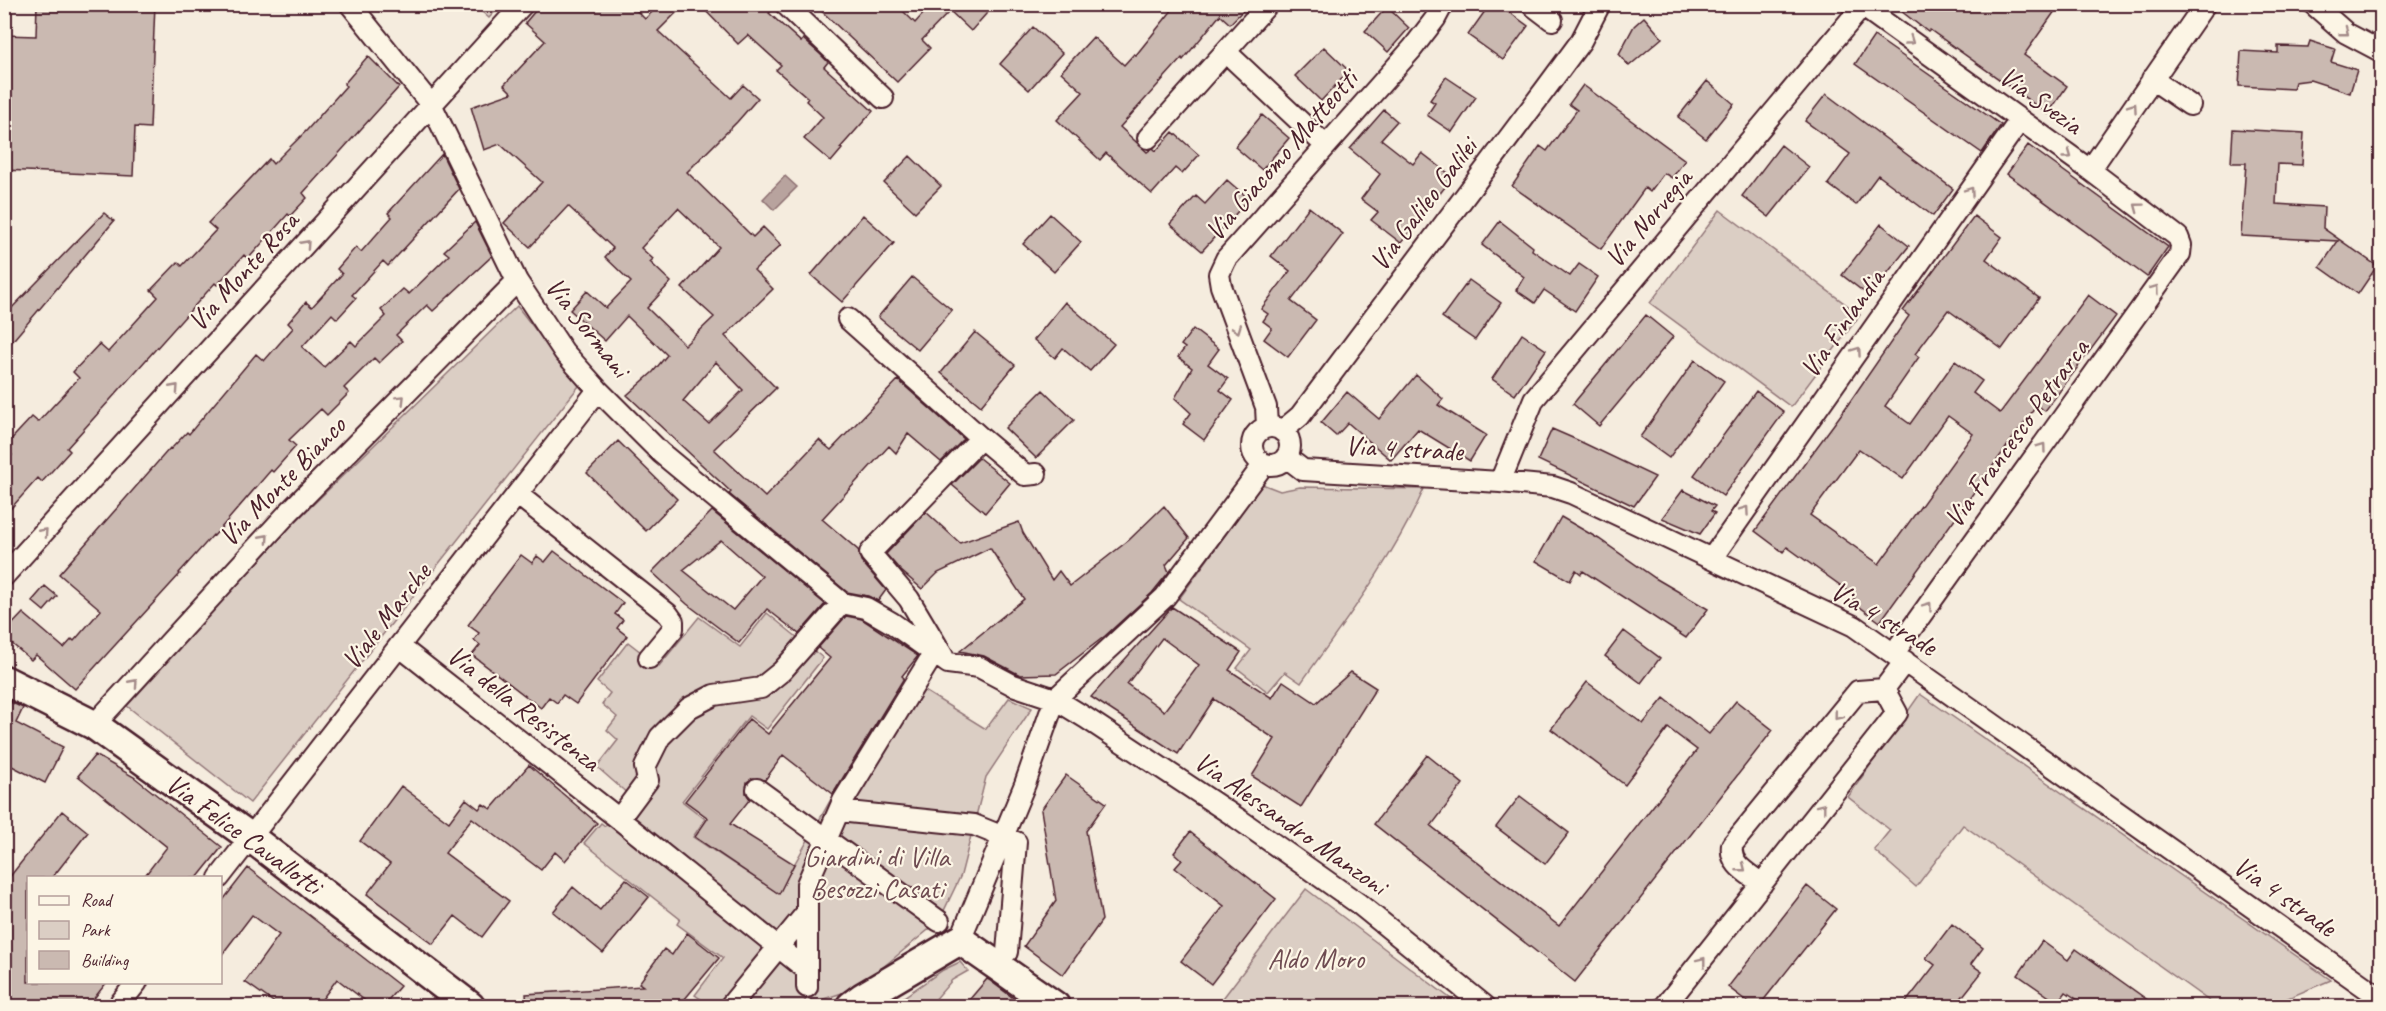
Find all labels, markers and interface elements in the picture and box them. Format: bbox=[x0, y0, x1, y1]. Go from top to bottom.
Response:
one-way arrow bbox=[2338, 24, 2349, 35]
one-way arrow bbox=[1903, 34, 1914, 45]
street label: Via Svezia bbox=[1993, 58, 2091, 143]
street label: Via Giacomo Matteotti bbox=[1197, 59, 1367, 248]
one-way arrow bbox=[2126, 103, 2137, 114]
street label: Via Galileo Galilei bbox=[1362, 127, 1487, 278]
one-way arrow bbox=[2061, 147, 2072, 158]
street label: Via Norvegia bbox=[1597, 160, 1701, 274]
one-way arrow bbox=[1963, 187, 1974, 198]
street label: Via Monte Rosa bbox=[180, 202, 308, 338]
one-way arrow bbox=[2134, 203, 2145, 214]
one-way arrow bbox=[299, 240, 310, 251]
street label: Via Finlandia bbox=[1792, 260, 1894, 384]
street label: Via Sormani bbox=[538, 270, 640, 387]
one-way arrow bbox=[2148, 284, 2159, 295]
one-way arrow bbox=[1230, 323, 1242, 334]
street label: Via Francesco Petrarca bbox=[1936, 330, 2097, 534]
one-way arrow bbox=[1850, 346, 1861, 357]
one-way arrow bbox=[168, 385, 179, 395]
one-way arrow bbox=[393, 395, 404, 406]
street label: Via Monte Bianco bbox=[211, 407, 354, 554]
street label: Via 4 strade bbox=[1344, 427, 1466, 469]
one-way arrow bbox=[2034, 443, 2045, 454]
one-way arrow bbox=[1738, 506, 1749, 517]
one-way arrow bbox=[37, 529, 48, 539]
one-way arrow bbox=[258, 534, 269, 545]
street label: Viale Marche bbox=[333, 554, 440, 676]
street label: Via 4 strade bbox=[1825, 573, 1945, 664]
one-way arrow bbox=[1921, 601, 1932, 612]
street label: Via della Resistenza bbox=[440, 637, 609, 780]
one-way arrow bbox=[127, 679, 138, 689]
one-way arrow bbox=[1834, 709, 1845, 720]
street label: Via Alessandro Manzoni bbox=[1188, 743, 1397, 905]
street label: Via Felice Cavallotti bbox=[159, 766, 332, 904]
one-way arrow bbox=[1815, 803, 1826, 814]
park label: Giardini di Villa Besozzi Casati bbox=[805, 839, 951, 906]
street label: Via 4 strade bbox=[2227, 848, 2345, 945]
one-way arrow bbox=[1736, 861, 1747, 872]
legend bbox=[27, 876, 222, 984]
text: Road bbox=[81, 889, 114, 911]
text: Park bbox=[81, 919, 111, 941]
park label: Aldo Moro bbox=[1268, 941, 1366, 976]
text: Building bbox=[81, 949, 130, 971]
one-way arrow bbox=[1694, 956, 1705, 967]

